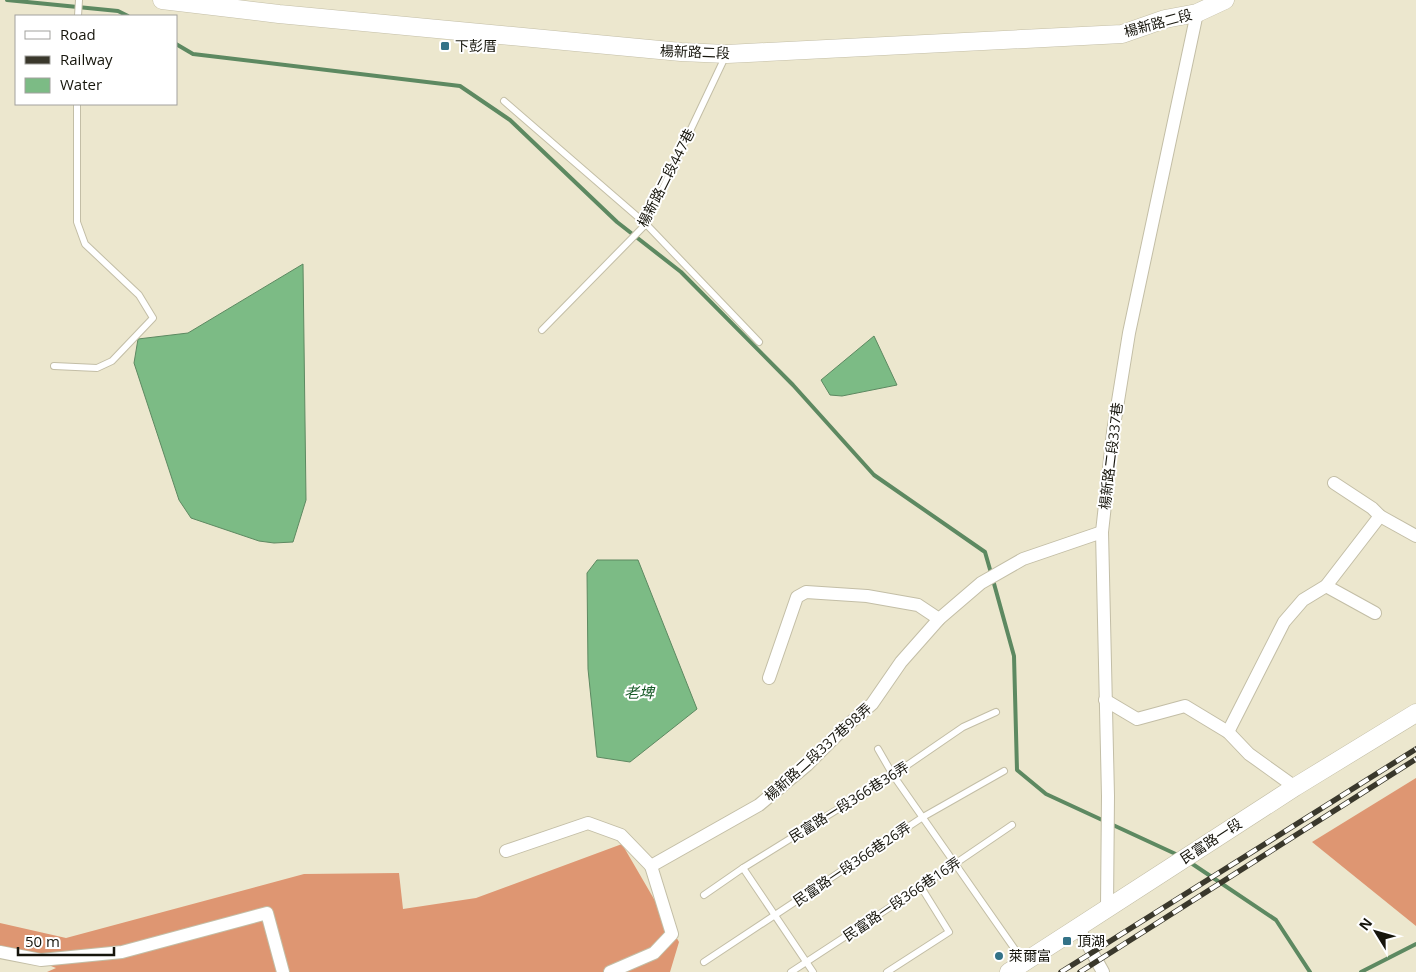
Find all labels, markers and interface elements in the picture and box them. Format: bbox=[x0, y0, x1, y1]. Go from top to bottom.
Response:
street label: 楊新路二段 bbox=[1122, 4, 1194, 41]
legend bbox=[15, 15, 178, 105]
text: Road bbox=[60, 24, 96, 44]
place label: 下彭厝 bbox=[455, 36, 497, 55]
marker: 下彭厝 bbox=[439, 40, 451, 52]
street label: 楊新路二段 bbox=[660, 41, 730, 62]
text: Railway bbox=[60, 49, 113, 69]
text: Water bbox=[60, 74, 102, 94]
street label: 楊新路二段447巷 bbox=[633, 125, 699, 230]
street label: 楊新路二段337巷 bbox=[1094, 401, 1127, 511]
water label: 老埤 bbox=[624, 682, 656, 702]
street label: 楊新路二段337巷98弄 bbox=[760, 698, 875, 805]
street label: 民富路一段366巷36弄 bbox=[785, 757, 912, 846]
street label: 民富路一段 bbox=[1176, 814, 1245, 868]
street label: 民富路一段366巷26弄 bbox=[789, 817, 914, 910]
street label: 民富路一段366巷16弄 bbox=[839, 852, 964, 945]
north arrow bbox=[1351, 907, 1401, 957]
text: N bbox=[1354, 914, 1376, 934]
scale bar bbox=[18, 924, 114, 956]
text: 50 m bbox=[25, 931, 60, 951]
place label: 頂湖 bbox=[1077, 931, 1105, 950]
marker: 頂湖 bbox=[1061, 935, 1073, 947]
place label: 萊爾富 bbox=[1009, 946, 1051, 965]
marker: 萊爾富 bbox=[993, 950, 1005, 962]

